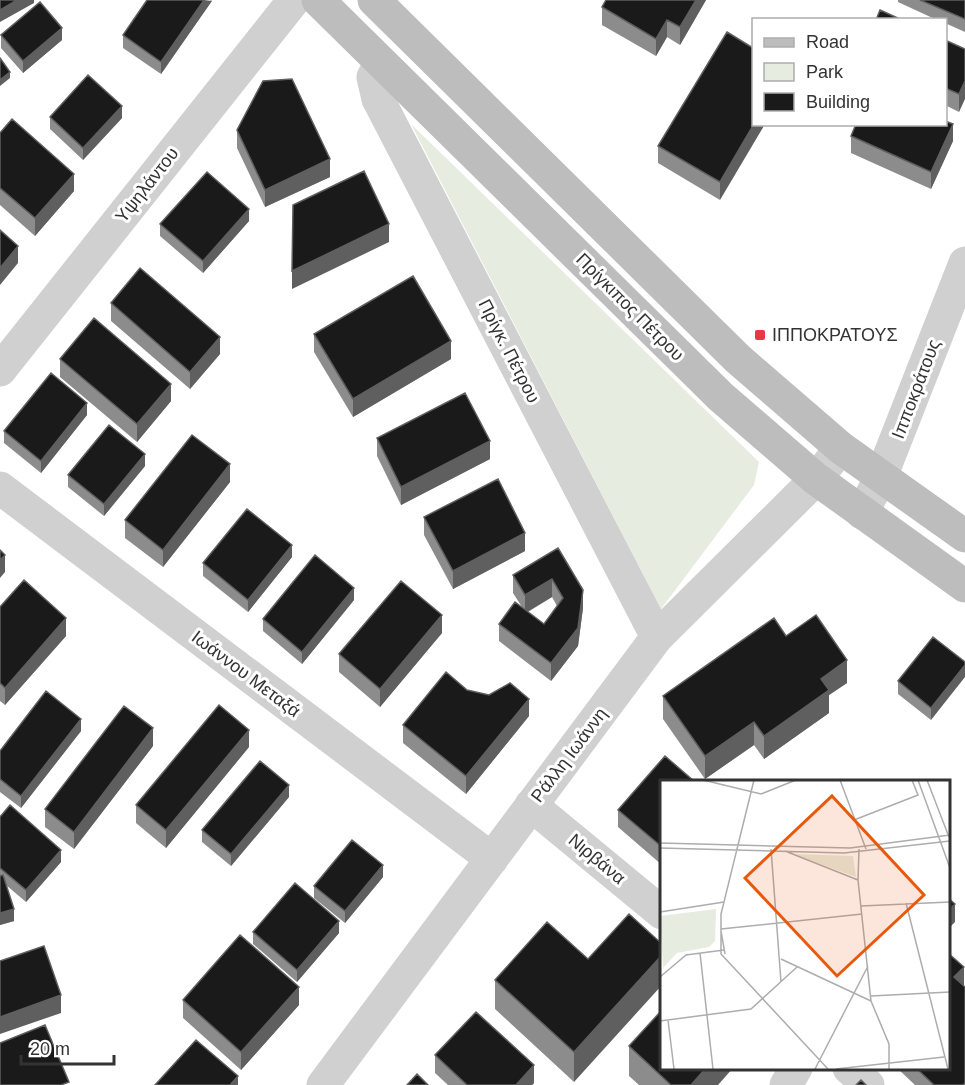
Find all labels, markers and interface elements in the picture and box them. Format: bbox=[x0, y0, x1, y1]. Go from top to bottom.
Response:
legend bbox=[752, 18, 947, 126]
text: Road bbox=[806, 32, 849, 52]
text: Park bbox=[806, 62, 844, 82]
text: Building bbox=[806, 92, 870, 112]
street label: Υψηλάντου bbox=[112, 143, 182, 227]
street label: Πρίγκιπος Πέτρου bbox=[572, 249, 688, 365]
street label: Πρίγκ. Πέτρου bbox=[474, 296, 544, 406]
place label: ΙΠΠΟΚΡΑΤΟΥΣ bbox=[772, 325, 898, 345]
marker: ΙΠΠΟΚΡΑΤΟΥΣ bbox=[753, 328, 767, 342]
street label: Ιπποκράτους bbox=[888, 336, 944, 441]
street label: Ιωάννου Μεταξά bbox=[188, 627, 304, 721]
street label: Ράλλη Ιωάννη bbox=[527, 704, 611, 806]
inset map bbox=[660, 780, 950, 1070]
street label: Νιρβάνα bbox=[565, 830, 629, 888]
scale bar bbox=[21, 1028, 114, 1066]
text: 20 m bbox=[30, 1039, 70, 1059]

